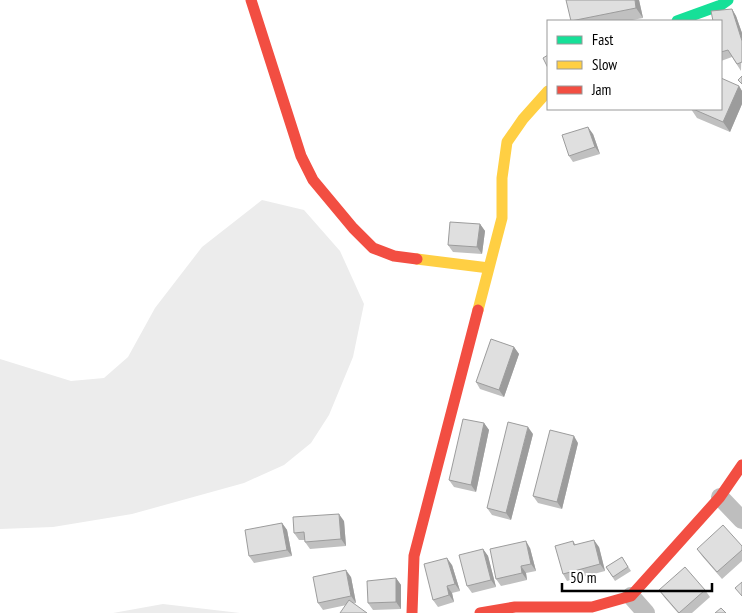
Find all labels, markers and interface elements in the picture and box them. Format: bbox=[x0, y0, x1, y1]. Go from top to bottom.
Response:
legend bbox=[547, 20, 722, 110]
text: Fast bbox=[592, 30, 613, 49]
text: Slow bbox=[592, 55, 617, 74]
text: Jam bbox=[591, 80, 611, 99]
scale bar bbox=[562, 560, 712, 592]
text: 50 m bbox=[570, 568, 596, 587]

